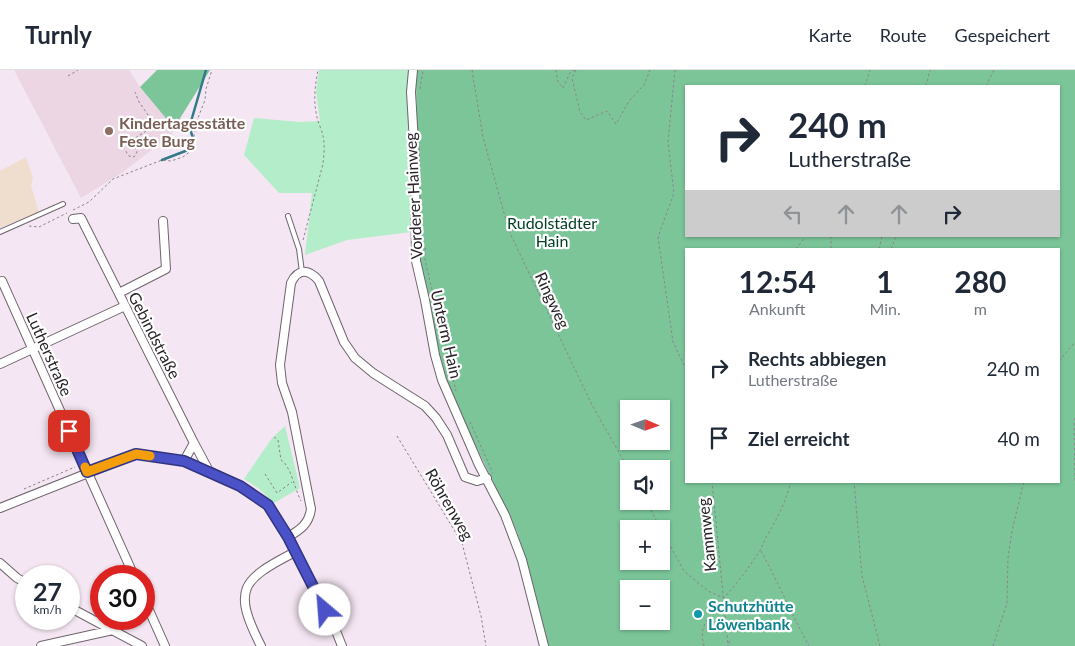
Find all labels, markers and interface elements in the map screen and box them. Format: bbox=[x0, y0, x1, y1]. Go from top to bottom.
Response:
text: Turnly bbox=[25, 20, 92, 49]
text: Karte bbox=[808, 24, 852, 46]
text: Route bbox=[880, 24, 927, 46]
text: Gespeichert bbox=[955, 24, 1050, 46]
text: 240 m bbox=[788, 103, 887, 145]
icon: right bbox=[705, 105, 770, 170]
place label: Kindertagesstätte Feste Burg bbox=[119, 113, 246, 150]
marker: Kindertagesstätte Feste Burg bbox=[103, 125, 115, 137]
street label: Vorderer Hainweg bbox=[400, 132, 426, 260]
text: Lutherstraße bbox=[788, 145, 911, 172]
icon: left bbox=[779, 200, 807, 228]
icon: ahead bbox=[832, 200, 860, 228]
icon: ahead bbox=[885, 200, 913, 228]
icon: right bbox=[938, 200, 966, 228]
park label: Rudolstädter Hain bbox=[507, 213, 597, 250]
text: 12:54 bbox=[739, 263, 816, 299]
text: 1 bbox=[876, 263, 894, 299]
text: 280 bbox=[954, 263, 1006, 299]
street label: Ringweg bbox=[532, 269, 574, 331]
street label: Gebindstraße bbox=[125, 288, 185, 382]
street label: Unterm Hain bbox=[428, 288, 466, 380]
text: Ankunft bbox=[749, 299, 805, 318]
text: Min. bbox=[869, 299, 901, 318]
text: m bbox=[974, 299, 987, 318]
street label: Lutherstraße bbox=[23, 309, 77, 399]
text: Rechts abbiegen bbox=[748, 347, 886, 370]
icon: right bbox=[705, 354, 733, 382]
text: 240 m bbox=[986, 357, 1040, 380]
text: Lutherstraße bbox=[748, 370, 838, 389]
north arrow bbox=[620, 400, 670, 450]
map controls bbox=[620, 400, 670, 630]
pin bbox=[48, 410, 90, 452]
icon: arrive bbox=[55, 417, 83, 445]
icon: arrive bbox=[705, 424, 733, 452]
text: Ziel erreicht bbox=[748, 427, 850, 450]
text: 40 m bbox=[997, 427, 1040, 450]
button: sound bbox=[620, 460, 670, 510]
street label: Röhrenweg bbox=[422, 465, 478, 543]
street label: Kammweg bbox=[693, 497, 719, 573]
button: + bbox=[620, 520, 670, 570]
speed limit sign: 30 bbox=[90, 565, 155, 630]
text: 27 bbox=[33, 576, 62, 606]
button: − bbox=[620, 580, 670, 630]
position arrow bbox=[298, 583, 350, 635]
place label: Schutzhütte Löwenbank bbox=[708, 596, 794, 633]
text: km/h bbox=[33, 602, 62, 617]
marker: Schutzhütte Löwenbank bbox=[692, 608, 704, 620]

